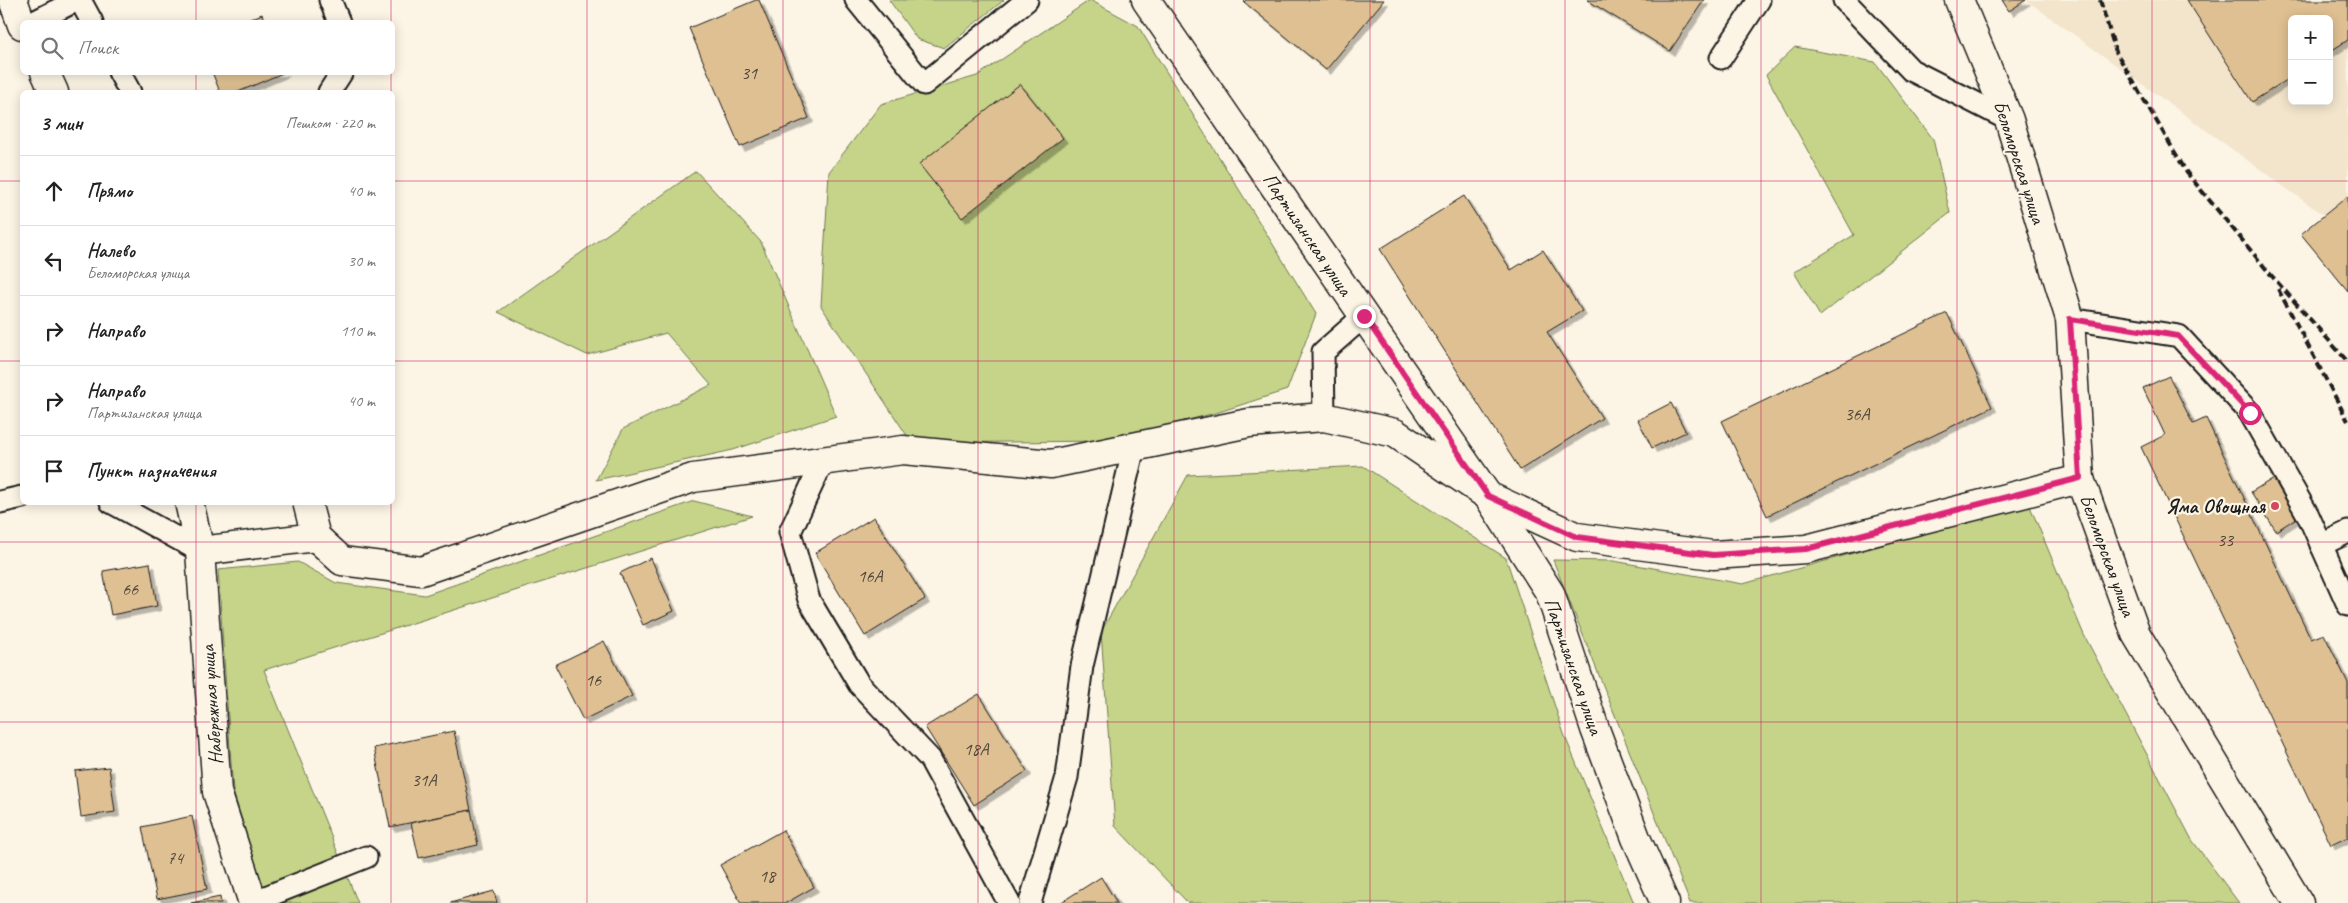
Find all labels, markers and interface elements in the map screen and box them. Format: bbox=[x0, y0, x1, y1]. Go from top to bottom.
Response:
map controls bbox=[2288, 15, 2333, 105]
button: + bbox=[2288, 15, 2333, 60]
search box bbox=[20, 20, 395, 75]
icon: search bbox=[38, 34, 66, 62]
text: Поиск bbox=[78, 36, 118, 60]
button: − bbox=[2288, 60, 2333, 105]
house number: 31 bbox=[741, 62, 758, 84]
street label: Беломорская улица bbox=[1988, 97, 2052, 229]
text: 3 мин bbox=[40, 110, 83, 136]
text: Пешком · 220 m bbox=[286, 113, 375, 133]
street label: Партизанская улица bbox=[1257, 168, 1359, 302]
icon: ahead bbox=[40, 177, 68, 205]
text: Прямо bbox=[87, 179, 132, 203]
text: 40 m bbox=[348, 181, 375, 201]
text: Налево bbox=[87, 239, 135, 263]
icon: left bbox=[40, 247, 68, 275]
text: 30 m bbox=[348, 251, 375, 271]
text: Беломорская улица bbox=[87, 263, 189, 283]
route end bbox=[1353, 305, 1376, 328]
icon: right bbox=[40, 317, 68, 345]
text: Направо bbox=[87, 319, 145, 343]
text: 110 m bbox=[341, 321, 375, 341]
text: Направо bbox=[87, 379, 145, 403]
icon: right bbox=[40, 387, 68, 415]
text: 40 m bbox=[348, 391, 375, 411]
route start bbox=[2239, 402, 2262, 425]
text: Партизанская улица bbox=[87, 403, 201, 423]
house number: 36А bbox=[1844, 403, 1871, 425]
icon: arrive bbox=[40, 457, 68, 485]
text: Пункт назначения bbox=[87, 459, 216, 483]
street label: Беломорская улица bbox=[2074, 491, 2142, 621]
place label: Яма Овощная bbox=[2166, 494, 2267, 519]
marker: Яма Овощная bbox=[2269, 500, 2281, 512]
house number: 33 bbox=[2217, 529, 2235, 551]
house number: 16А bbox=[857, 565, 884, 587]
house number: 66 bbox=[122, 578, 139, 600]
street label: Партизанская улица bbox=[1538, 595, 1609, 740]
street label: Набережная улица bbox=[195, 642, 228, 766]
house number: 16 bbox=[585, 669, 602, 691]
house number: 18А bbox=[963, 738, 990, 760]
house number: 31А bbox=[411, 769, 438, 791]
house number: 74 bbox=[167, 847, 185, 869]
house number: 18 bbox=[759, 865, 777, 887]

